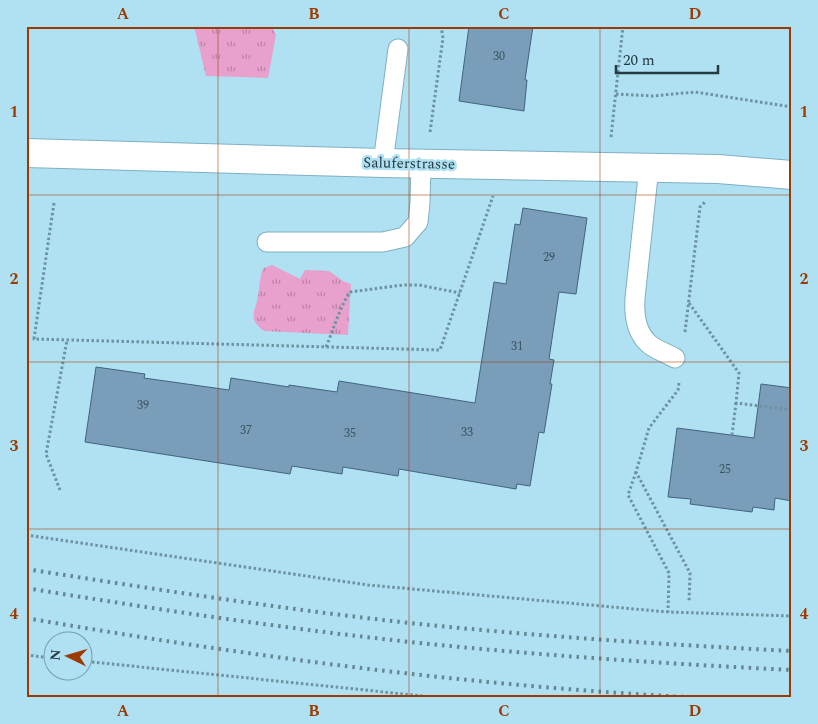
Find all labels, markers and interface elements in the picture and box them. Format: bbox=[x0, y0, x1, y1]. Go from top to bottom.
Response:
text: A bbox=[117, 2, 130, 26]
text: B bbox=[308, 2, 320, 26]
text: C bbox=[498, 2, 510, 26]
text: D bbox=[689, 2, 702, 26]
scale bar bbox=[616, 42, 718, 74]
house number: 30 bbox=[493, 47, 505, 66]
text: 20 m bbox=[623, 49, 655, 72]
text: 1 bbox=[10, 100, 18, 124]
text: 1 bbox=[800, 100, 808, 124]
street label: Saluferstrasse bbox=[363, 151, 455, 176]
house number: 29 bbox=[543, 248, 555, 267]
text: 2 bbox=[10, 267, 19, 291]
text: 2 bbox=[800, 267, 809, 291]
house number: 31 bbox=[511, 337, 523, 356]
house number: 39 bbox=[137, 396, 149, 415]
house number: 37 bbox=[240, 421, 252, 440]
house number: 33 bbox=[461, 423, 473, 442]
house number: 35 bbox=[344, 424, 356, 443]
text: 3 bbox=[10, 434, 19, 458]
text: 3 bbox=[800, 434, 809, 458]
house number: 25 bbox=[719, 460, 731, 479]
text: 4 bbox=[10, 602, 19, 626]
text: 4 bbox=[800, 602, 809, 626]
north arrow bbox=[42, 632, 92, 682]
text: N bbox=[45, 648, 67, 662]
text: A bbox=[117, 699, 130, 723]
text: B bbox=[308, 699, 320, 723]
text: C bbox=[498, 699, 510, 723]
text: D bbox=[689, 699, 702, 723]

